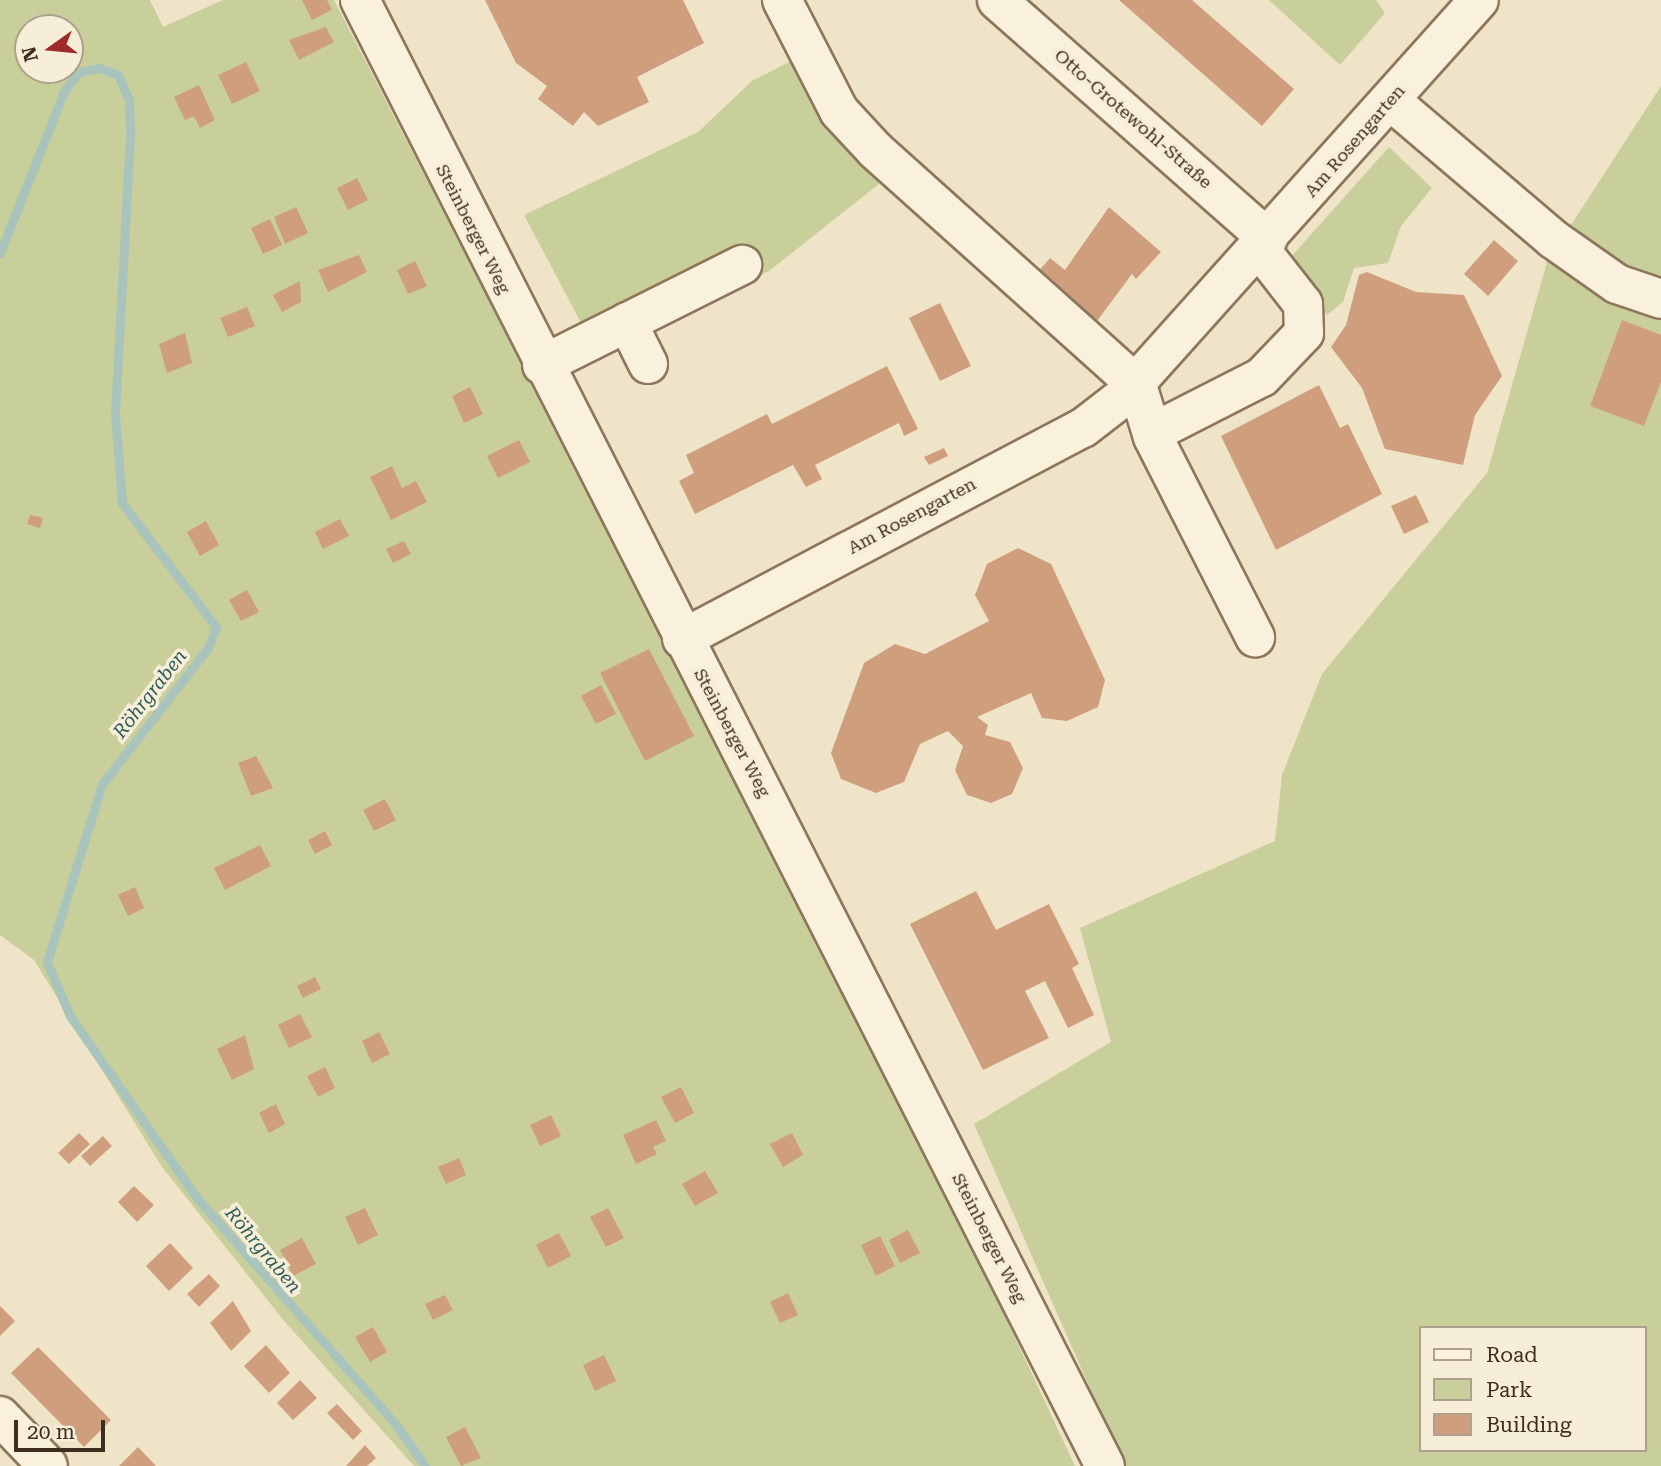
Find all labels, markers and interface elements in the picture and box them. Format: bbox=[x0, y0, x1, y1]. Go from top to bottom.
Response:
north arrow bbox=[14, 14, 84, 84]
text: N bbox=[17, 44, 43, 64]
street label: Otto-Grotewohl-Straße bbox=[1050, 45, 1216, 193]
street label: Am Rosengarten bbox=[1300, 80, 1410, 202]
street label: Steinberger Weg bbox=[431, 161, 515, 297]
street label: Am Rosengarten bbox=[844, 473, 980, 559]
water label: Röhrgraben bbox=[108, 645, 192, 743]
street label: Steinberger Weg bbox=[689, 665, 775, 801]
street label: Steinberger Weg bbox=[947, 1170, 1031, 1306]
water label: Röhrgraben bbox=[220, 1202, 306, 1298]
legend bbox=[1420, 1326, 1647, 1452]
text: Road bbox=[1486, 1343, 1538, 1367]
text: Park bbox=[1486, 1378, 1532, 1402]
scale bar bbox=[18, 1406, 108, 1450]
text: Building bbox=[1486, 1413, 1572, 1437]
text: 20 m bbox=[27, 1420, 75, 1444]

